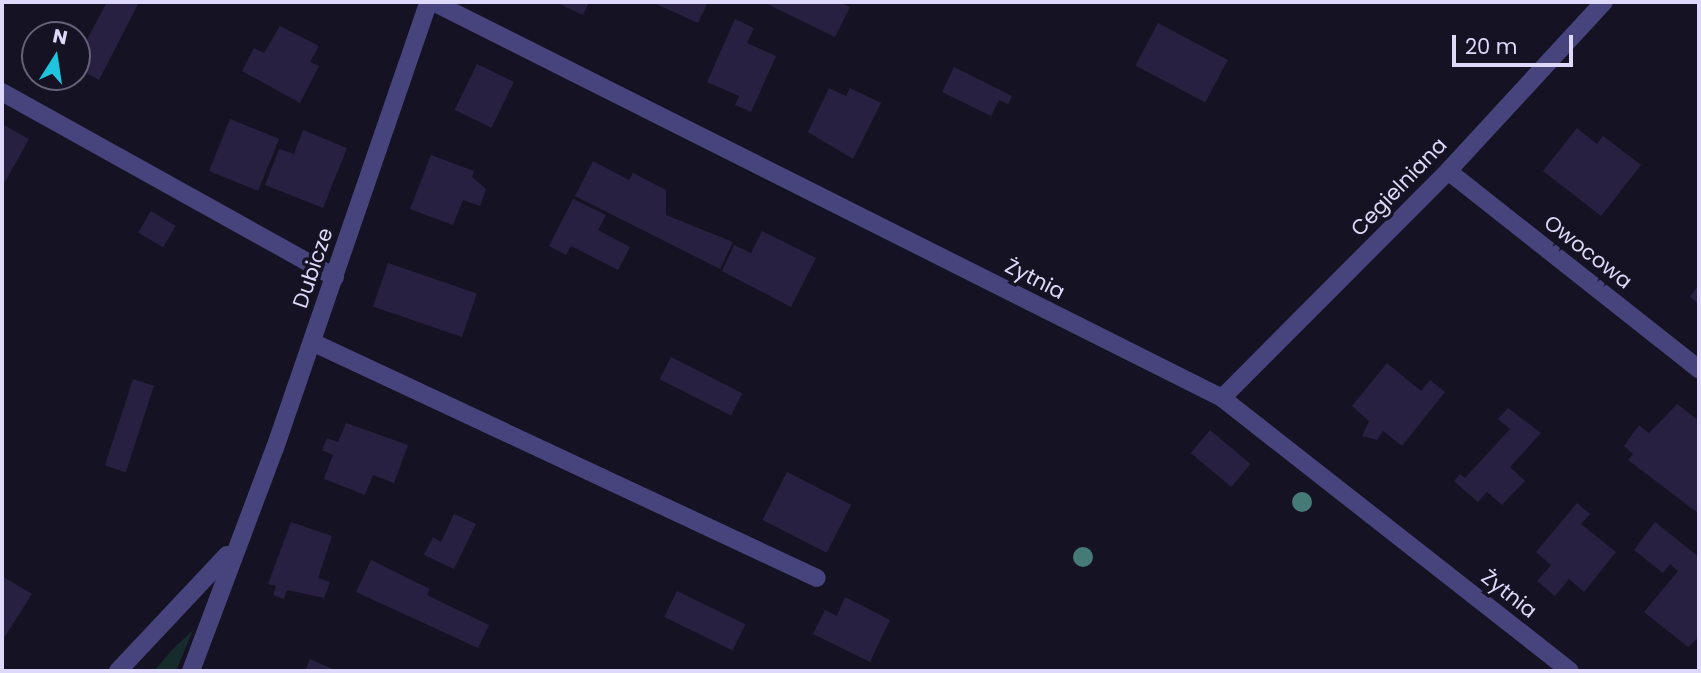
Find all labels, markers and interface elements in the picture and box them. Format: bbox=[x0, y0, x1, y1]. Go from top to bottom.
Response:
north arrow bbox=[21, 21, 91, 91]
scale bar bbox=[1456, 21, 1577, 65]
text: N bbox=[50, 22, 70, 52]
text: 20 m bbox=[1465, 32, 1518, 61]
street label: Cegielniana bbox=[1346, 132, 1452, 242]
street label: Owocowa bbox=[1539, 210, 1637, 294]
street label: Dubicze bbox=[288, 225, 338, 311]
street label: Żytnia bbox=[1001, 253, 1069, 305]
street label: Żytnia bbox=[1476, 564, 1542, 624]

